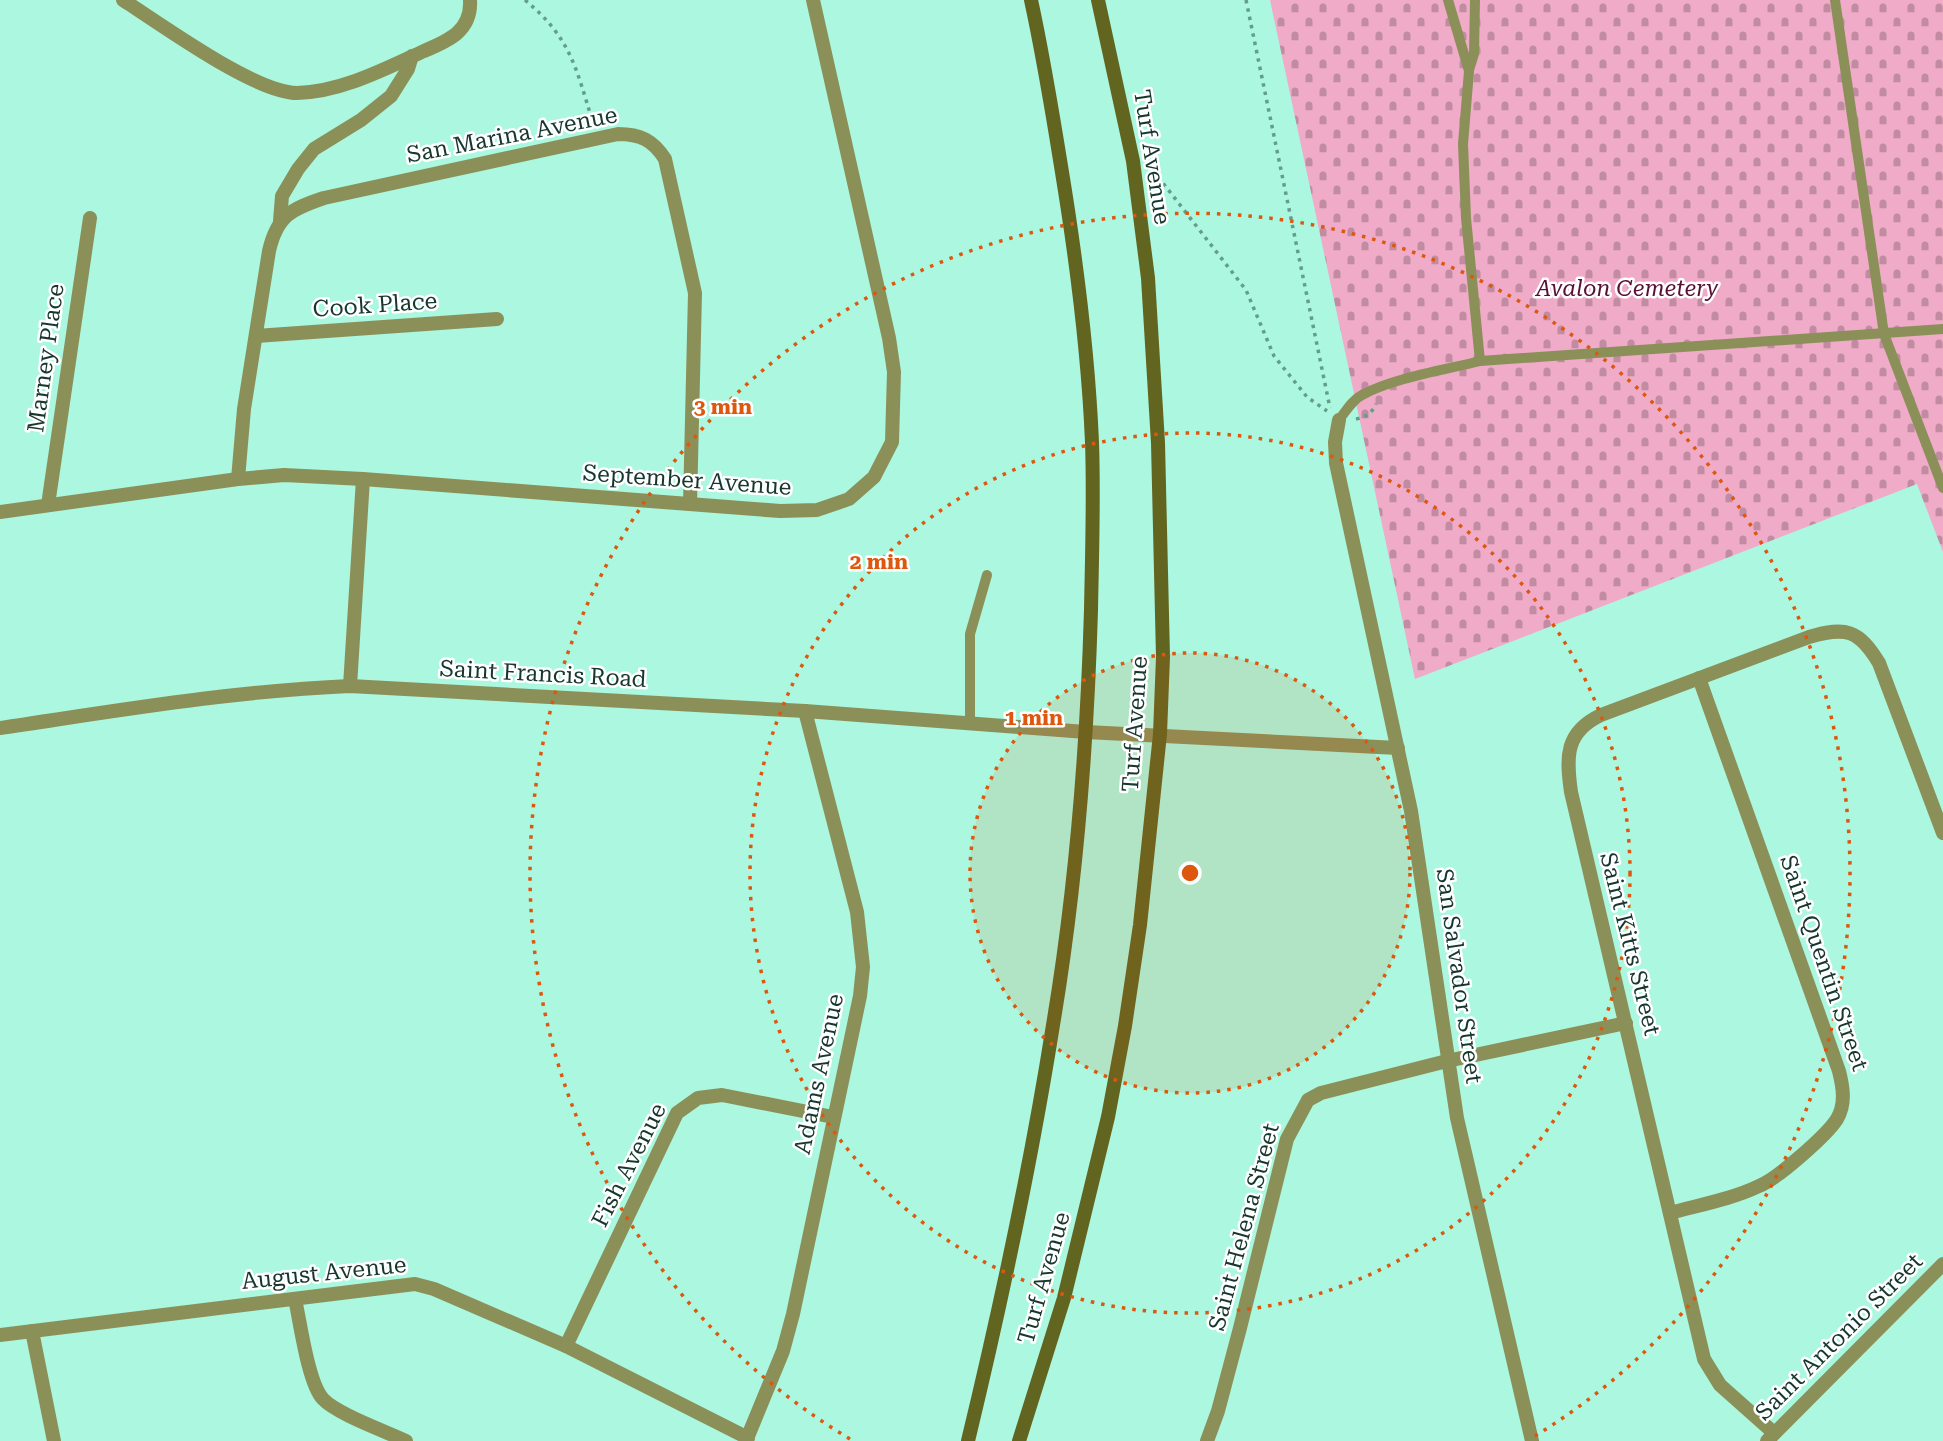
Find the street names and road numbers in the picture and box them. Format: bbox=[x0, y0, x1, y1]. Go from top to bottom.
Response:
street label: Turf Avenue bbox=[1128, 88, 1176, 226]
street label: San Marina Avenue bbox=[404, 101, 620, 169]
street label: Marney Place bbox=[22, 282, 70, 434]
street label: Cook Place bbox=[312, 287, 438, 323]
street label: September Avenue bbox=[582, 459, 792, 501]
street label: Saint Francis Road bbox=[439, 655, 647, 693]
street label: Turf Avenue bbox=[1117, 655, 1153, 793]
street label: Saint Kitts Street bbox=[1594, 850, 1666, 1039]
street label: Saint Quentin Street bbox=[1774, 852, 1874, 1075]
street label: San Salvador Street bbox=[1431, 867, 1488, 1086]
street label: Adams Avenue bbox=[789, 991, 849, 1157]
street label: Fish Avenue bbox=[586, 1099, 672, 1231]
street label: Saint Helena Street bbox=[1203, 1120, 1285, 1334]
street label: Turf Avenue bbox=[1012, 1209, 1076, 1347]
street label: Saint Antonio Street bbox=[1750, 1248, 1928, 1426]
street label: August Avenue bbox=[240, 1251, 408, 1295]

